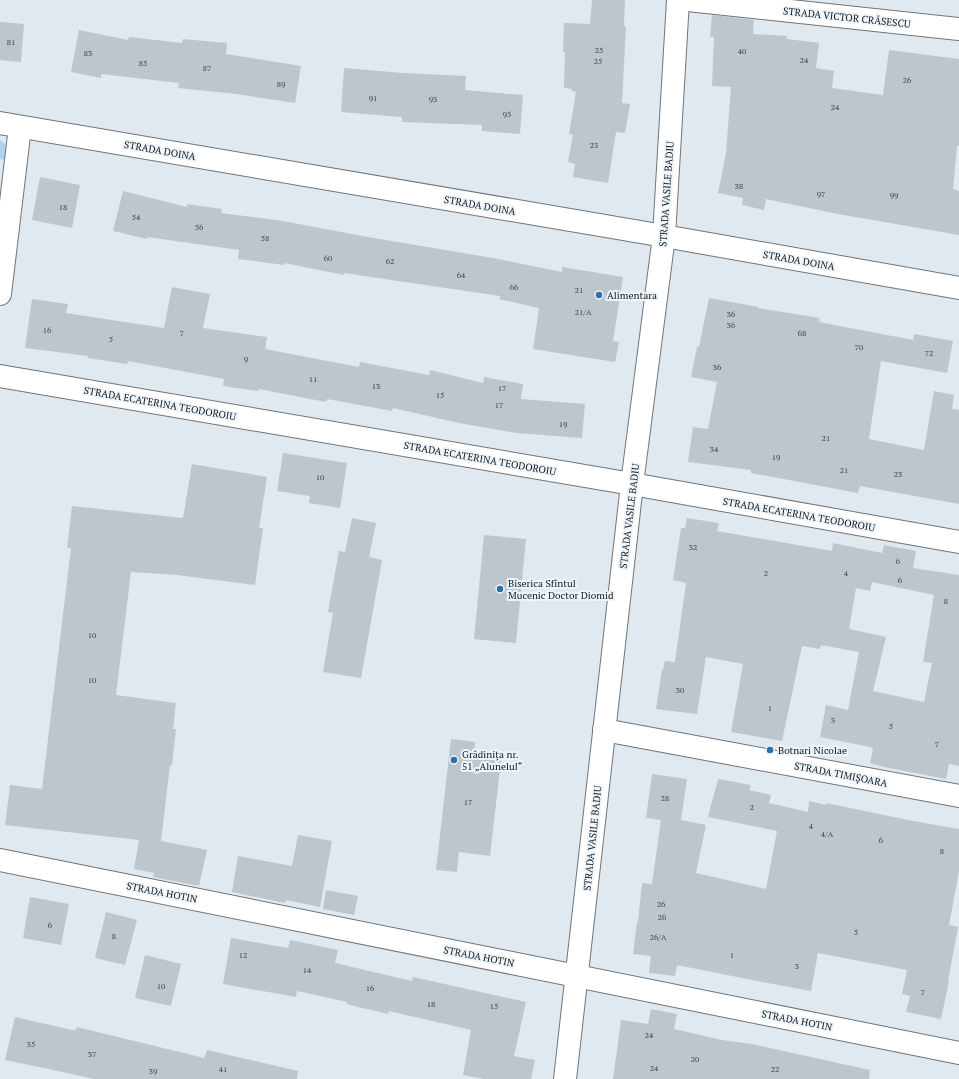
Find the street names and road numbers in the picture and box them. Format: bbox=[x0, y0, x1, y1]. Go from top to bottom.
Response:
street label: STRADA VICTOR CRĂSESCU bbox=[783, 4, 912, 31]
street label: STRADA DOINA bbox=[123, 138, 197, 163]
street label: STRADA VASILE BADIU bbox=[656, 141, 677, 247]
street label: STRADA DOINA bbox=[443, 193, 517, 218]
street label: STRADA DOINA bbox=[762, 248, 836, 273]
street label: STRADA ECATERINA TEODOROIU bbox=[83, 384, 237, 423]
street label: STRADA ECATERINA TEODOROIU bbox=[403, 439, 557, 478]
street label: STRADA VASILE BADIU bbox=[617, 463, 642, 569]
street label: STRADA ECATERINA TEODOROIU bbox=[722, 495, 876, 534]
street label: STRADA TIMIȘOARA bbox=[793, 759, 889, 790]
street label: STRADA VASILE BADIU bbox=[581, 785, 605, 891]
street label: STRADA HOTIN bbox=[125, 879, 199, 906]
street label: STRADA HOTIN bbox=[442, 943, 516, 970]
street label: STRADA HOTIN bbox=[760, 1007, 834, 1034]

